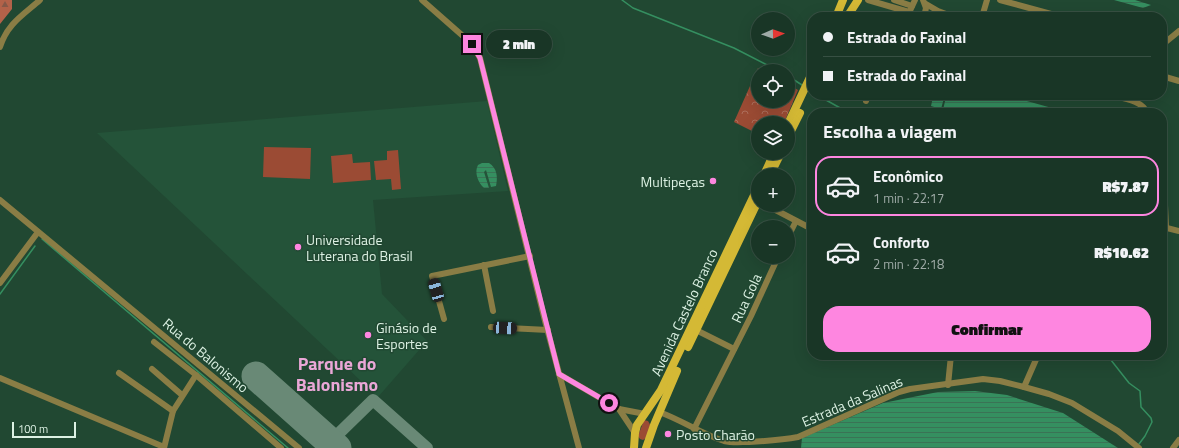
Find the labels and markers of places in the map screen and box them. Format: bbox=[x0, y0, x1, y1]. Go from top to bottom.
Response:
place label: Multipeças bbox=[641, 171, 705, 192]
marker: Multipeças bbox=[708, 176, 718, 186]
place label: Universidade Luterana do Brasil bbox=[306, 229, 413, 266]
marker: Universidade Luterana do Brasil bbox=[293, 242, 303, 252]
place label: Ginásio de Esportes bbox=[376, 317, 437, 354]
marker: Ginásio de Esportes bbox=[363, 330, 373, 340]
place label: Posto Charão bbox=[676, 424, 755, 445]
marker: Posto Charão bbox=[663, 429, 673, 439]

